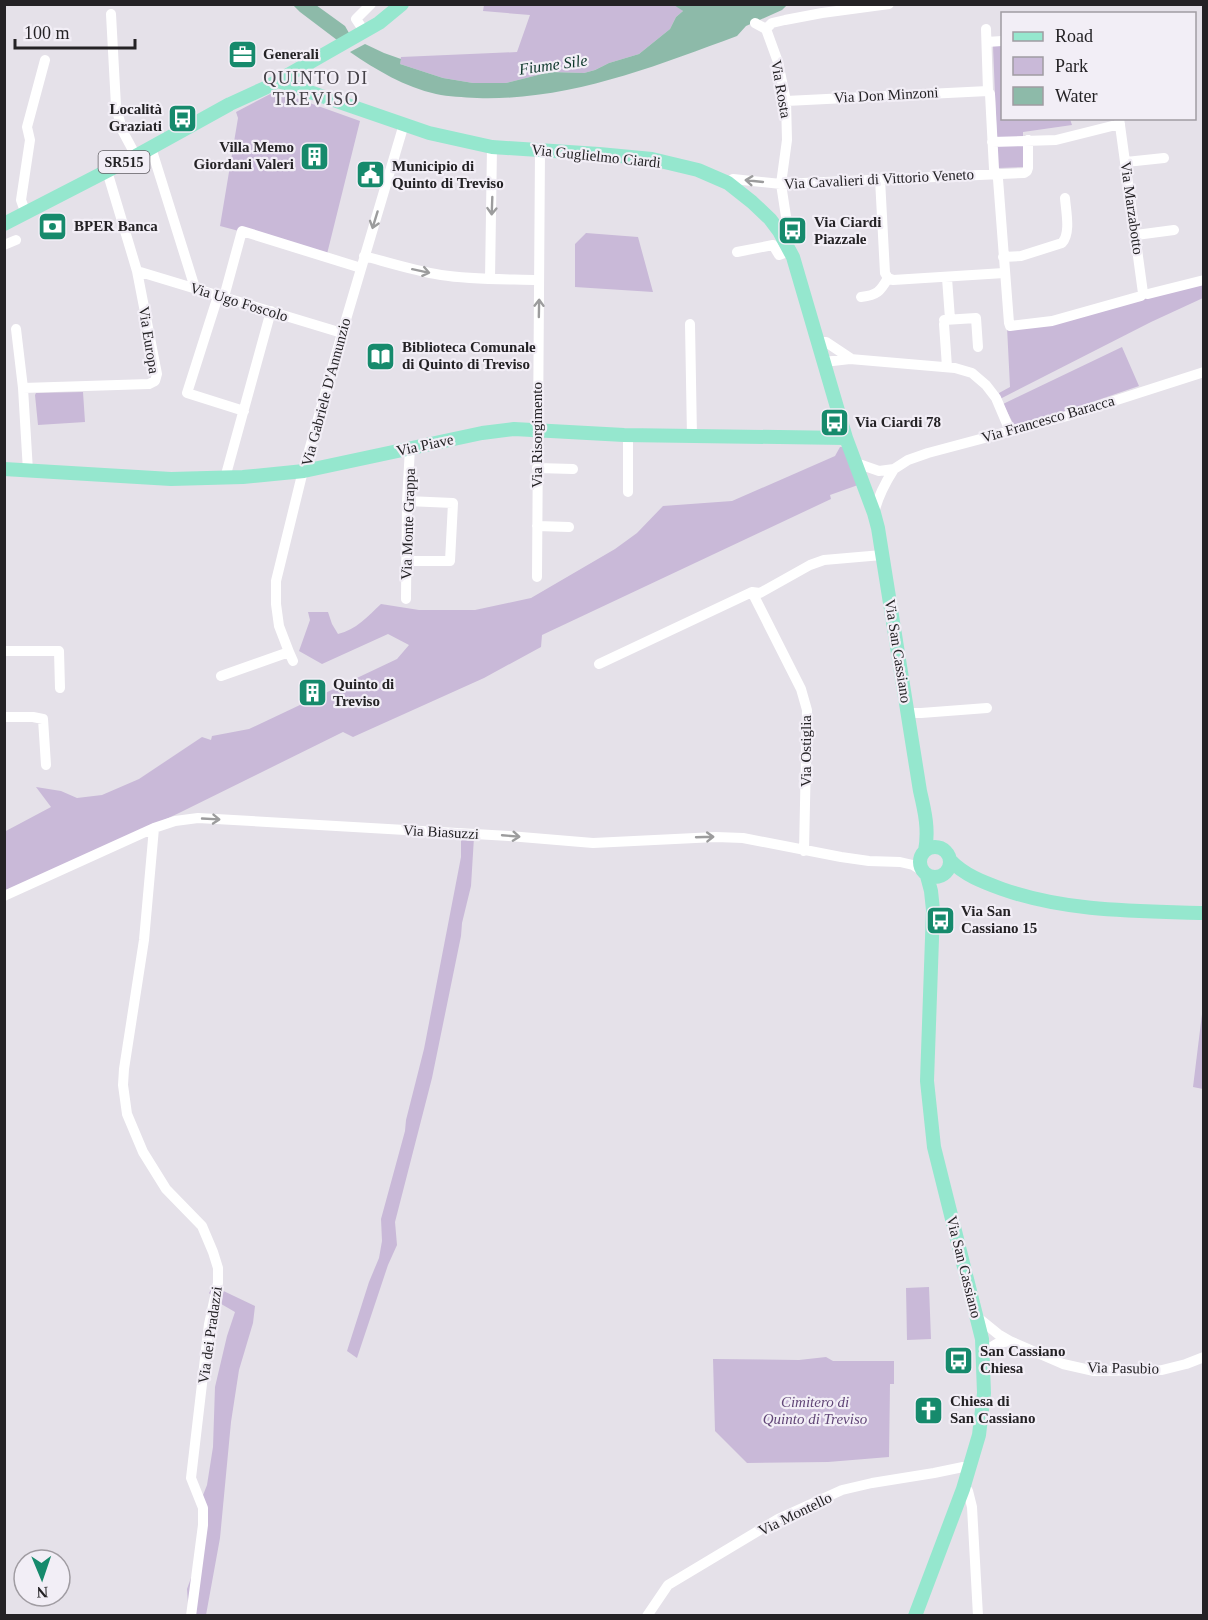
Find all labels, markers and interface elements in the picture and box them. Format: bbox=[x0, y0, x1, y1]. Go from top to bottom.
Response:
scale bar bbox=[15, 12, 135, 50]
legend bbox=[1001, 12, 1196, 120]
text: 100 m bbox=[24, 23, 70, 43]
text: Road bbox=[1055, 26, 1093, 46]
office icon: Generali bbox=[226, 38, 258, 70]
place label: Generali bbox=[263, 46, 319, 62]
water label: Fiume Sile bbox=[517, 51, 588, 78]
text: Park bbox=[1055, 56, 1088, 76]
street label: Via Rosta bbox=[768, 59, 794, 120]
district label: QUINTO DI TREVISO bbox=[263, 68, 369, 109]
street label: Via Don Minzoni bbox=[833, 84, 939, 106]
text: Water bbox=[1055, 86, 1098, 106]
place label: Località Graziati bbox=[109, 101, 162, 134]
bus stop icon: Località Graziati bbox=[167, 102, 199, 134]
place label: Villa Memo Giordani Valeri bbox=[194, 139, 294, 172]
building icon: Villa Memo Giordani Valeri bbox=[299, 140, 331, 172]
street label: Via Guglielmo Ciardi bbox=[531, 141, 661, 171]
road number: SR515 bbox=[98, 151, 150, 173]
place label: Municipio di Quinto di Treviso bbox=[392, 158, 504, 191]
public building icon: Municipio di Quinto di Treviso bbox=[355, 159, 387, 191]
street label: Via Marzabotto bbox=[1118, 161, 1146, 255]
street label: Via Cavalieri di Vittorio Veneto bbox=[784, 166, 974, 192]
one-way arrow bbox=[744, 175, 764, 186]
one-way arrow bbox=[486, 195, 497, 215]
bank icon: BPER Banca bbox=[37, 210, 69, 242]
one-way arrow bbox=[369, 210, 380, 229]
place label: Via Ciardi Piazzale bbox=[814, 214, 881, 247]
bus stop icon: Via Ciardi Piazzale bbox=[777, 215, 809, 247]
place label: BPER Banca bbox=[74, 218, 158, 234]
one-way arrow bbox=[411, 266, 430, 277]
street label: Via Ugo Foscolo bbox=[188, 279, 290, 325]
one-way arrow bbox=[533, 298, 544, 318]
street label: Via Europa bbox=[136, 305, 162, 375]
street label: Via Gabriele D'Annunzio bbox=[299, 316, 353, 468]
place label: Biblioteca Comunale di Quinto di Treviso bbox=[402, 339, 536, 372]
library icon: Biblioteca Comunale di Quinto di Treviso bbox=[365, 340, 397, 372]
street label: Via Risorgimento bbox=[529, 382, 545, 488]
street label: Via Francesco Baracca bbox=[980, 392, 1117, 446]
bus stop icon: Via Ciardi 78 bbox=[818, 406, 850, 438]
place label: Via Ciardi 78 bbox=[855, 414, 941, 430]
street label: Via Piave bbox=[395, 431, 455, 459]
street label: Via Monte Grappa bbox=[398, 468, 418, 580]
street label: Via San Cassiano bbox=[882, 598, 914, 704]
place label: Quinto di Treviso bbox=[333, 676, 394, 709]
building icon: Quinto di Treviso bbox=[296, 677, 328, 709]
street label: Via Ostiglia bbox=[798, 715, 814, 787]
one-way arrow bbox=[201, 813, 221, 824]
street label: Via Biasuzzi bbox=[403, 822, 479, 842]
one-way arrow bbox=[500, 831, 520, 842]
one-way arrow bbox=[695, 832, 715, 843]
place label: Via San Cassiano 15 bbox=[961, 903, 1037, 936]
bus stop icon: Via San Cassiano 15 bbox=[924, 904, 956, 936]
street label: Via San Cassiano bbox=[944, 1214, 984, 1320]
street label: Via dei Pradazzi bbox=[195, 1285, 225, 1385]
place label: San Cassiano Chiesa bbox=[980, 1343, 1065, 1376]
bus stop icon: San Cassiano Chiesa bbox=[943, 1344, 975, 1376]
street label: Via Pasubio bbox=[1087, 1359, 1159, 1377]
place label: Chiesa di San Cassiano bbox=[950, 1393, 1035, 1426]
park label: Cimitero di Quinto di Treviso bbox=[763, 1394, 868, 1427]
church icon: Chiesa di San Cassiano bbox=[913, 1394, 945, 1426]
street label: Via Montello bbox=[756, 1489, 834, 1539]
north arrow bbox=[12, 1548, 72, 1608]
text: N bbox=[36, 1584, 49, 1601]

